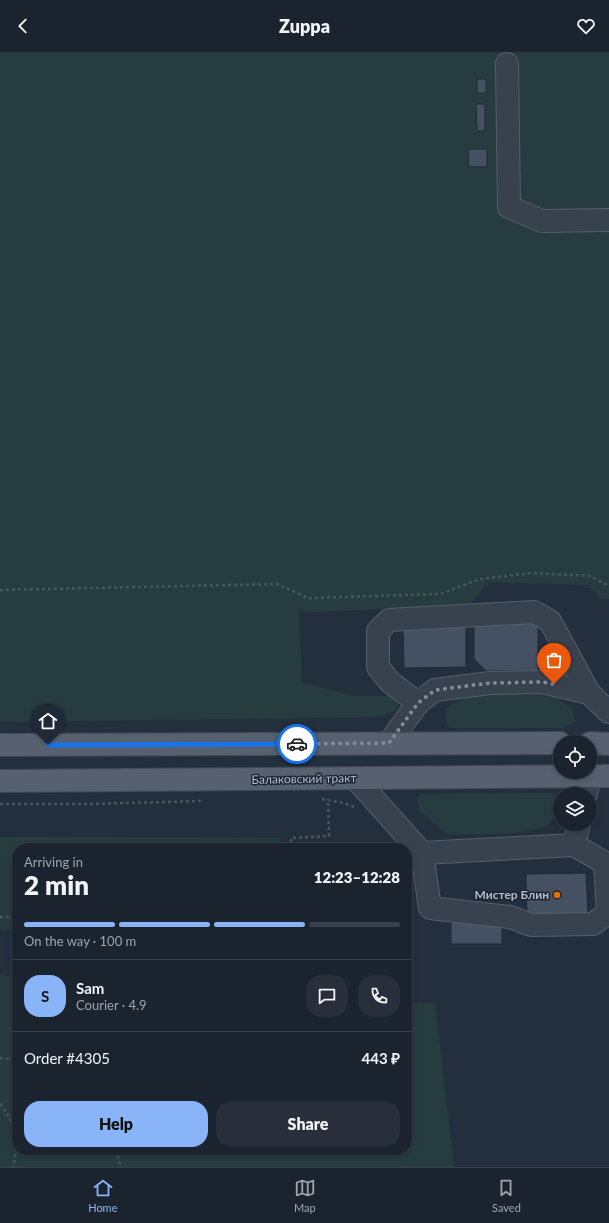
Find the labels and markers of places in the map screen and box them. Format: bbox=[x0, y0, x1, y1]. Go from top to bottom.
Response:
pin bbox=[537, 643, 571, 684]
pin bbox=[31, 704, 65, 745]
place label: Мистер Блин bbox=[474, 887, 549, 902]
marker: Мистер Блин bbox=[552, 890, 562, 900]

